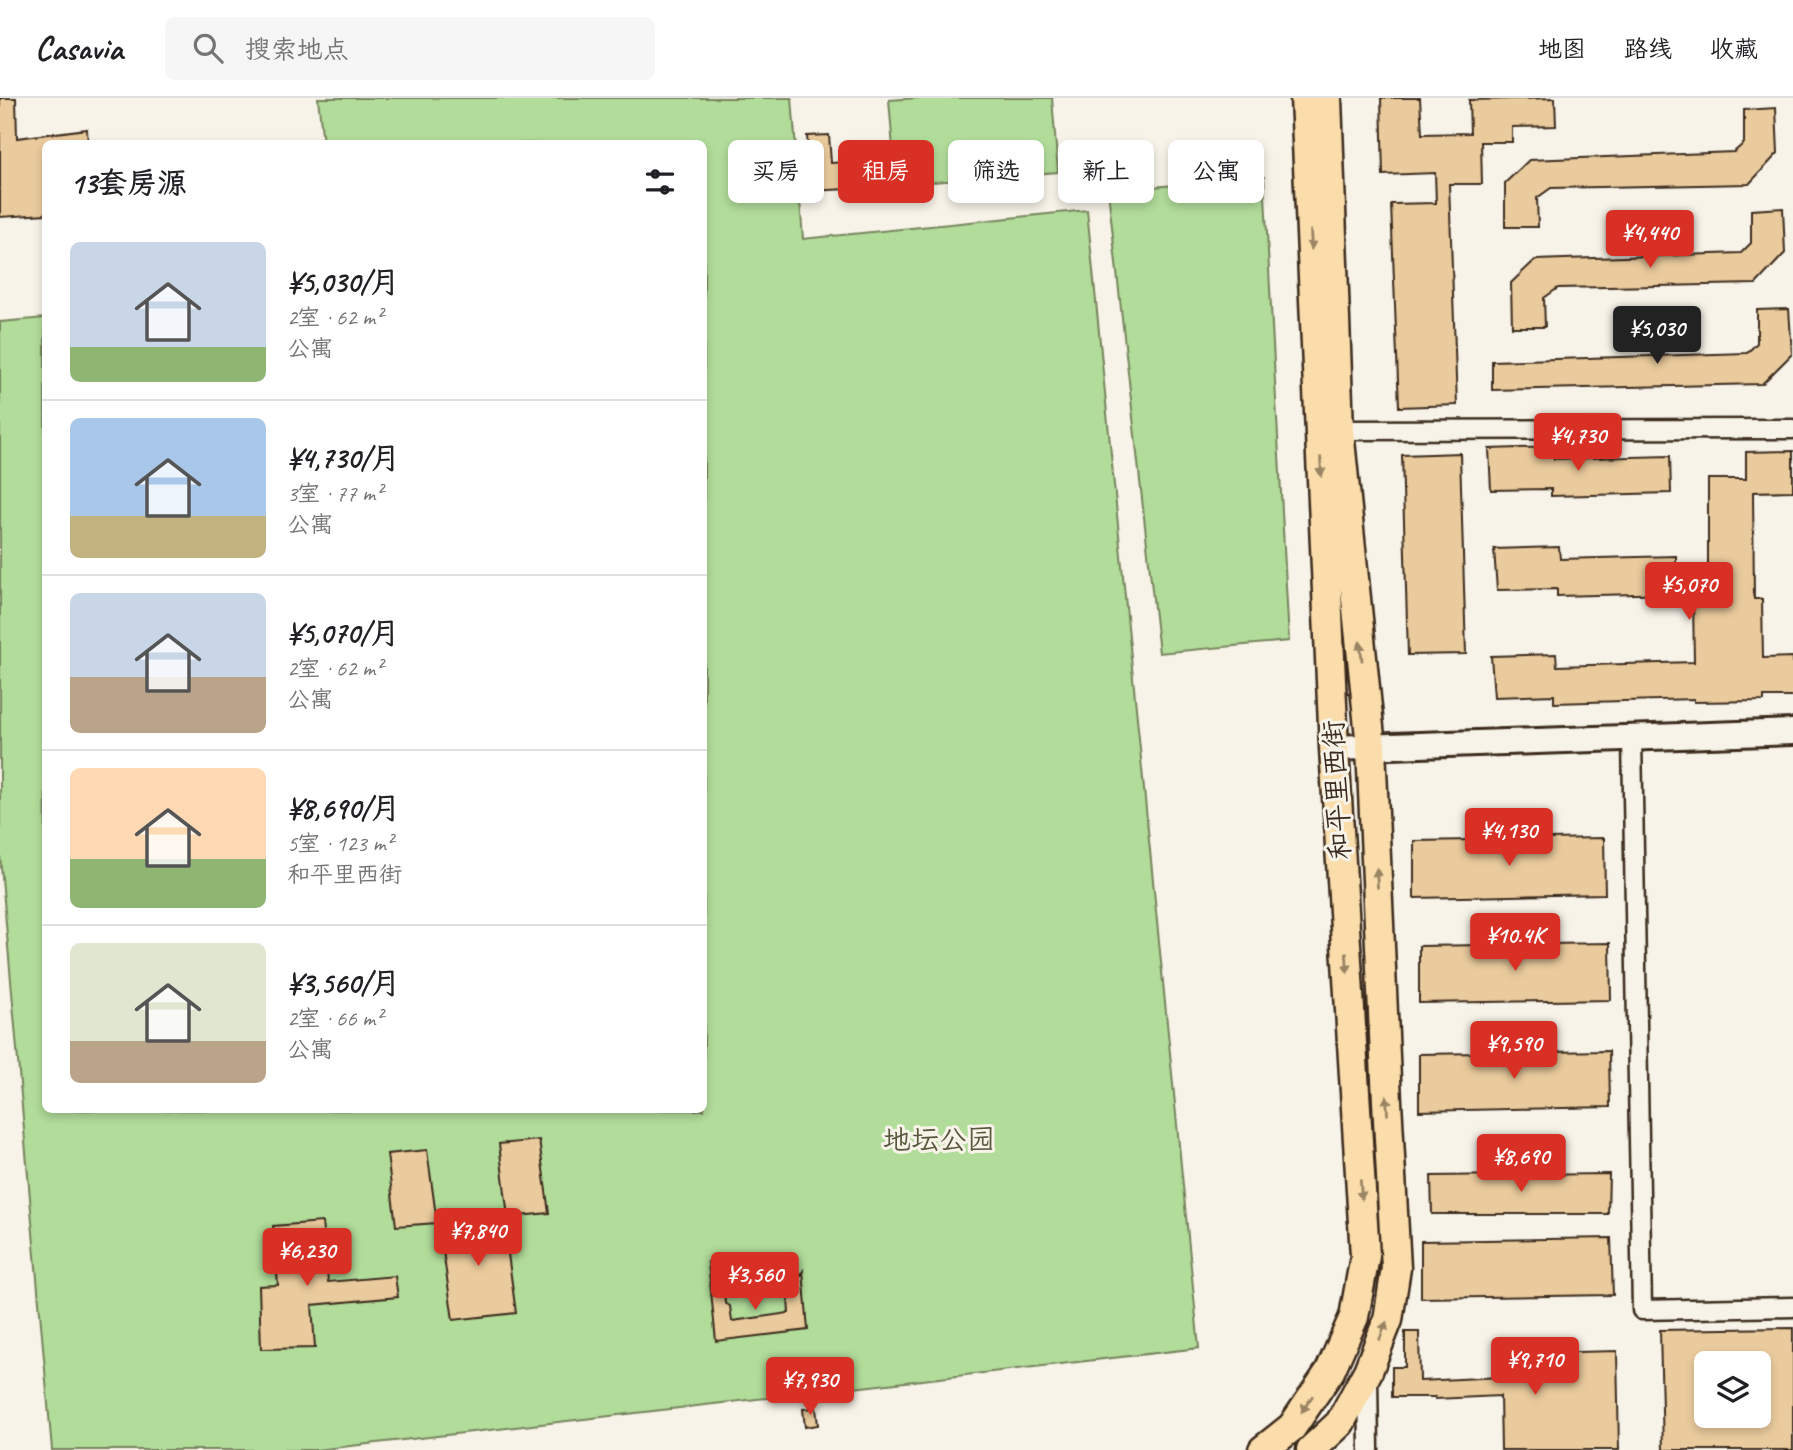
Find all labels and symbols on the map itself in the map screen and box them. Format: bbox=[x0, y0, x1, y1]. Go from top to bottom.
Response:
pin: ¥4,440 bbox=[1593, 211, 1707, 270]
one-way arrow bbox=[1305, 229, 1316, 251]
pin: ¥5,030 bbox=[1600, 306, 1714, 366]
pin: ¥4,730 bbox=[1521, 414, 1635, 473]
one-way arrow bbox=[1315, 456, 1326, 478]
pin: ¥5,070 bbox=[1632, 562, 1746, 622]
one-way arrow bbox=[1356, 640, 1367, 662]
street label: 和平里西街 bbox=[1315, 719, 1358, 861]
pin: ¥4,130 bbox=[1452, 808, 1566, 868]
one-way arrow bbox=[1371, 867, 1382, 889]
pin: ¥10.4K bbox=[1458, 914, 1572, 973]
one-way arrow bbox=[1342, 952, 1353, 974]
pin: ¥9,590 bbox=[1457, 1021, 1571, 1081]
one-way arrow bbox=[1381, 1094, 1392, 1116]
park label: 地坛公园 bbox=[883, 1122, 995, 1157]
pin: ¥8,690 bbox=[1464, 1134, 1578, 1194]
one-way arrow bbox=[1356, 1180, 1367, 1202]
pin: ¥7,840 bbox=[421, 1208, 535, 1268]
pin: ¥6,230 bbox=[250, 1228, 364, 1288]
pin: ¥3,560 bbox=[698, 1252, 812, 1312]
one-way arrow bbox=[1378, 1320, 1389, 1341]
pin: ¥9,710 bbox=[1478, 1338, 1592, 1397]
pin: ¥7,930 bbox=[753, 1358, 867, 1417]
one-way arrow bbox=[1301, 1395, 1314, 1414]

